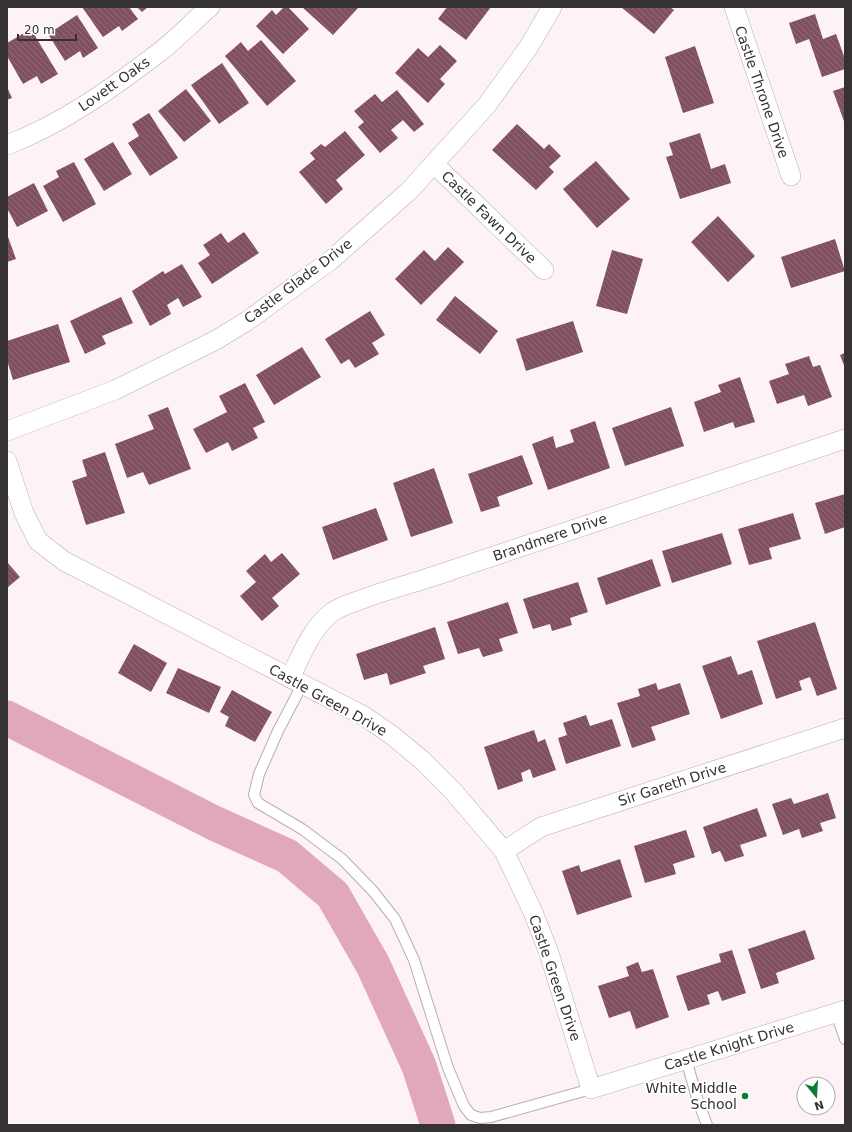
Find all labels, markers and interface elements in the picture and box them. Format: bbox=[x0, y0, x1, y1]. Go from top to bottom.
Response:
scale bar bbox=[18, 16, 76, 42]
text: 20 m bbox=[24, 23, 55, 37]
street label: Castle Throne Drive bbox=[732, 24, 792, 160]
street label: Lovett Oaks bbox=[75, 54, 153, 114]
street label: Castle Fawn Drive bbox=[438, 168, 540, 266]
street label: Castle Glade Drive bbox=[241, 235, 355, 327]
street label: Brandmere Drive bbox=[491, 510, 609, 564]
street label: Castle Green Drive bbox=[266, 661, 390, 739]
street label: Sir Gareth Drive bbox=[616, 759, 728, 809]
street label: Castle Green Drive bbox=[526, 913, 584, 1043]
street label: Castle Knight Drive bbox=[662, 1019, 796, 1073]
north arrow bbox=[796, 1076, 836, 1116]
place label: White Middle School bbox=[646, 1080, 737, 1112]
marker: White Middle School bbox=[740, 1091, 750, 1101]
text: N bbox=[813, 1097, 825, 1113]

